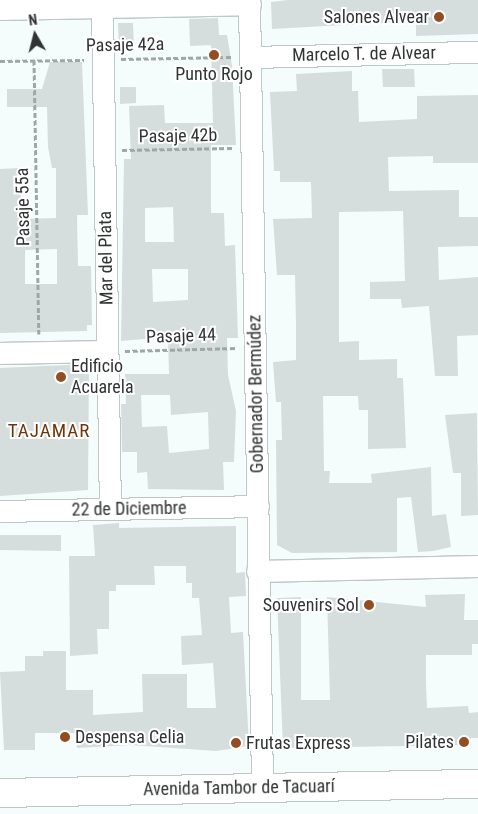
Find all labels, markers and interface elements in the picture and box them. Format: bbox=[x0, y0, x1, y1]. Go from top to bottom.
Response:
place label: Salones Alvear bbox=[324, 6, 429, 28]
north arrow bbox=[10, 10, 60, 60]
marker: Salones Alvear bbox=[433, 11, 445, 23]
text: N bbox=[28, 12, 38, 29]
street label: Pasaje 42a bbox=[86, 34, 164, 56]
street label: Marcelo T. de Alvear bbox=[292, 42, 436, 66]
marker: Punto Rojo bbox=[208, 49, 220, 61]
place label: Punto Rojo bbox=[175, 63, 253, 85]
street label: Pasaje 42b bbox=[139, 125, 217, 147]
street label: Pasaje 55a bbox=[12, 168, 34, 246]
street label: Mar del Plata bbox=[94, 211, 118, 305]
street label: Gobernador Bermúdez bbox=[244, 314, 268, 474]
street label: Pasaje 44 bbox=[146, 324, 216, 348]
place label: Edificio Acuarela bbox=[71, 356, 134, 398]
marker: Edificio Acuarela bbox=[55, 371, 67, 383]
district label: TAJAMAR bbox=[7, 420, 91, 442]
street label: 22 de Diciembre bbox=[71, 497, 187, 521]
place label: Souvenirs Sol bbox=[263, 594, 359, 616]
marker: Souvenirs Sol bbox=[363, 599, 375, 611]
place label: Despensa Celia bbox=[75, 726, 184, 748]
marker: Despensa Celia bbox=[59, 731, 71, 743]
place label: Pilates bbox=[405, 731, 454, 753]
place label: Frutas Express bbox=[246, 732, 351, 754]
marker: Pilates bbox=[458, 736, 470, 748]
marker: Frutas Express bbox=[230, 737, 242, 749]
street label: Avenida Tambor de Tacuarí bbox=[143, 776, 335, 800]

